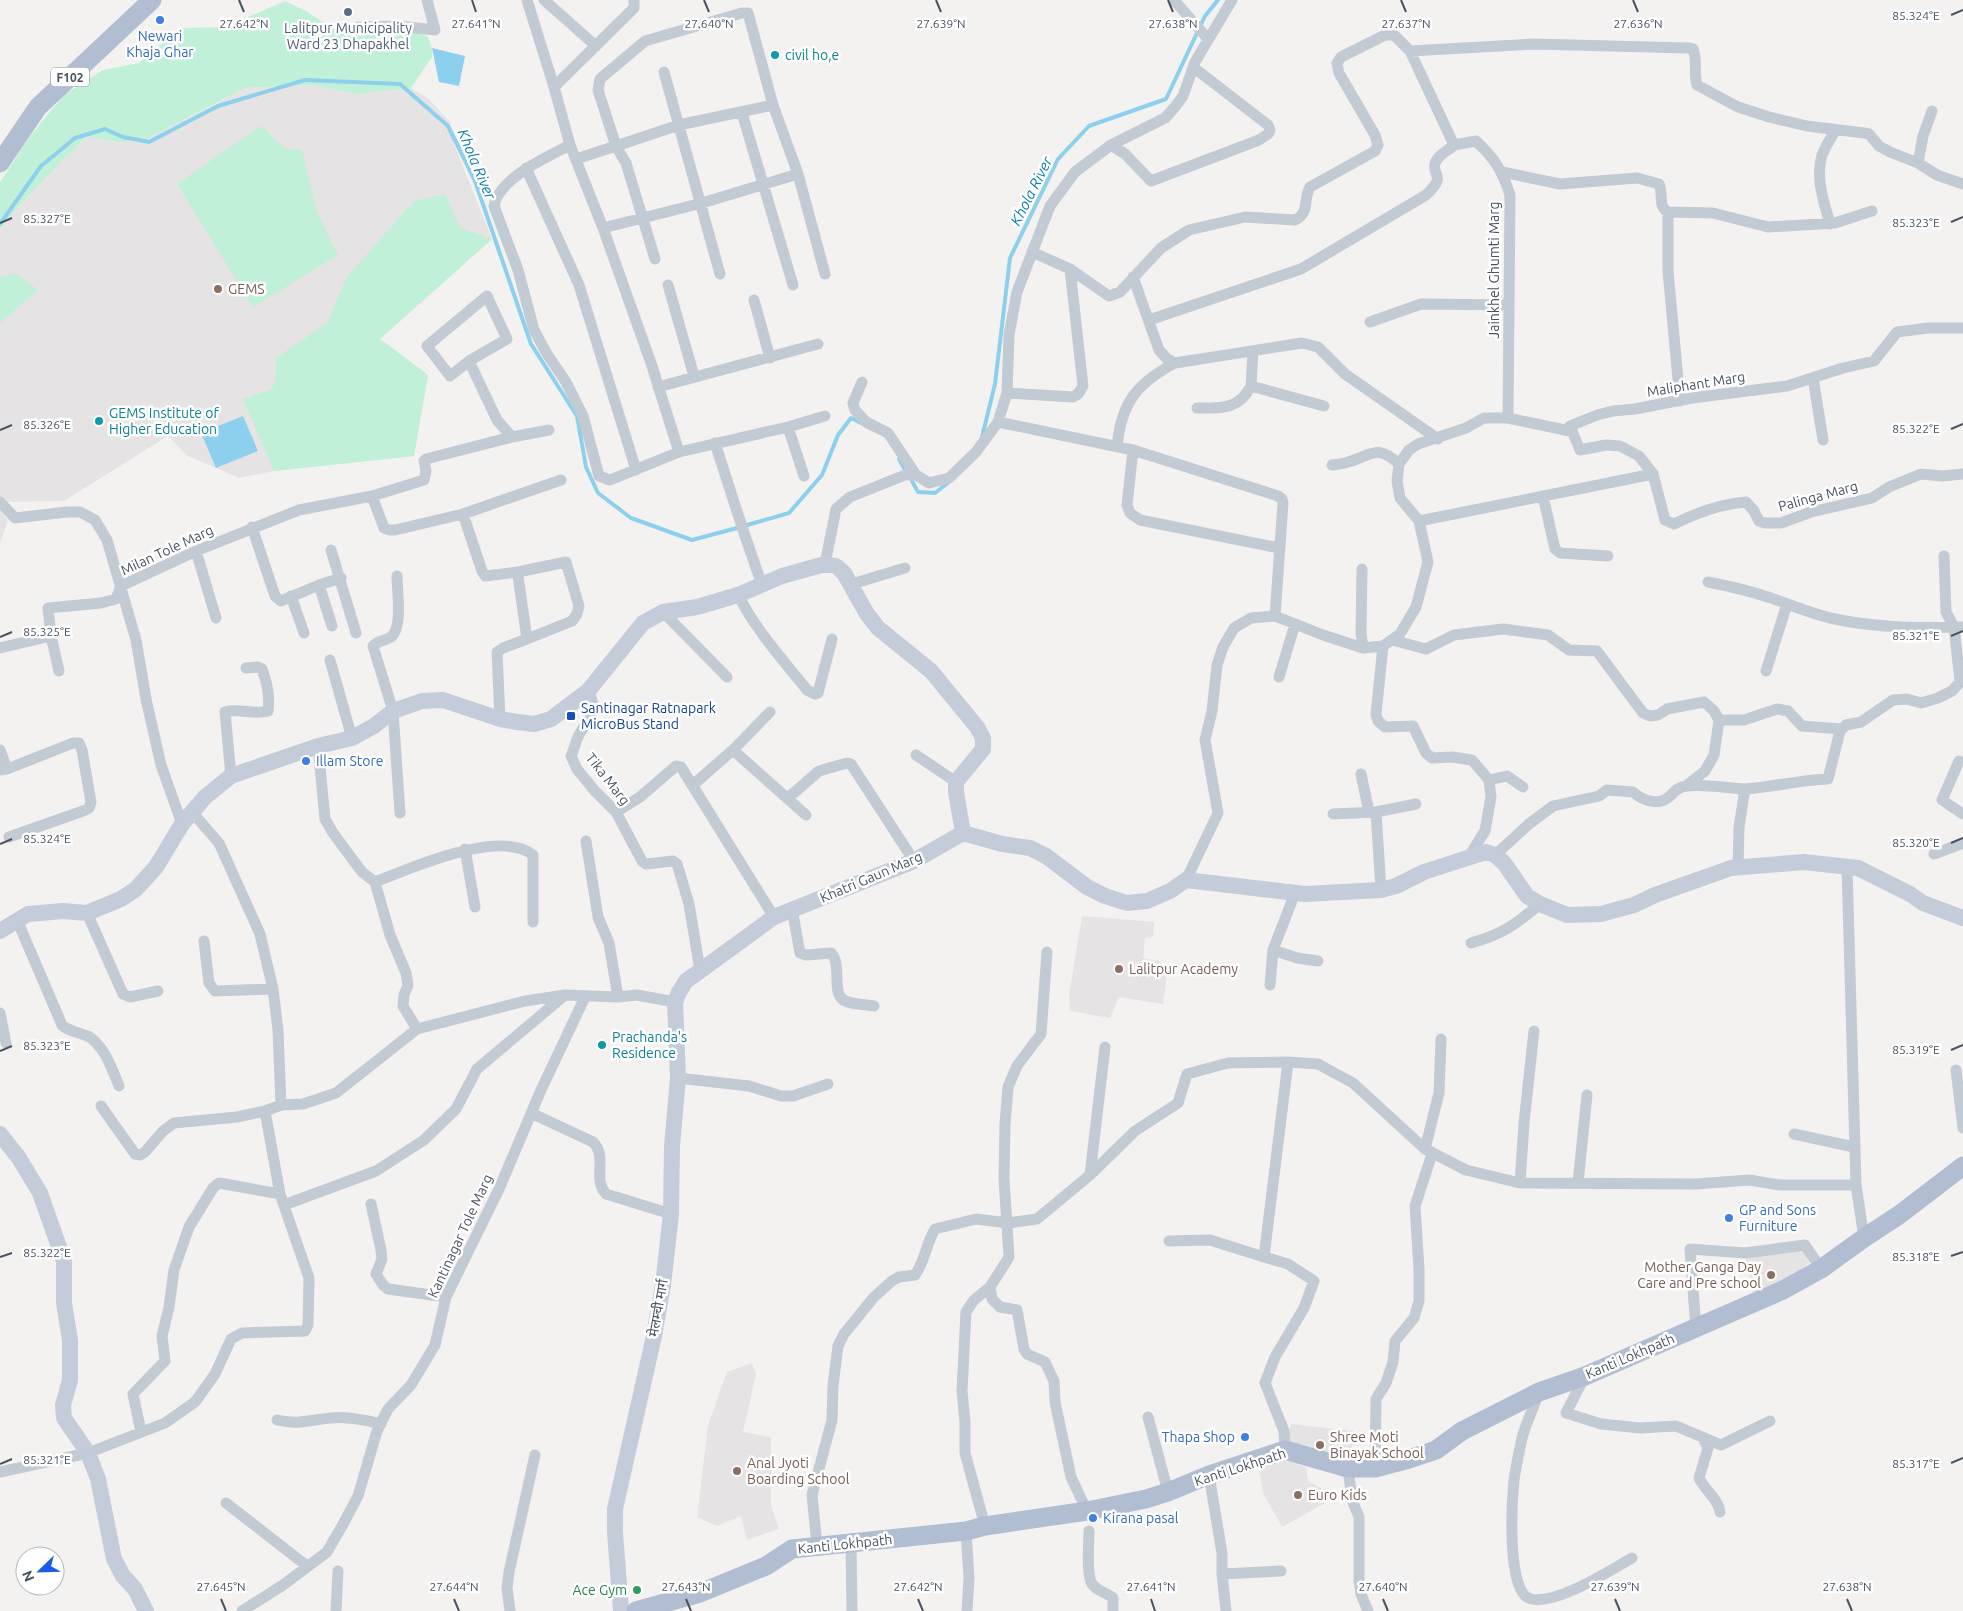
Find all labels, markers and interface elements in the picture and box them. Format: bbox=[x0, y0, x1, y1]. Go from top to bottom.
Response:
marker: Lalitpur Municipality Ward 23 Dhapakhel bbox=[342, 6, 354, 18]
text: 85.324°E bbox=[1892, 9, 1940, 22]
marker: Newari Khaja Ghar bbox=[154, 14, 166, 26]
text: 27.642°N bbox=[219, 17, 269, 30]
text: 27.641°N bbox=[451, 17, 501, 30]
text: 27.640°N bbox=[684, 17, 734, 30]
text: 27.639°N bbox=[916, 17, 966, 30]
text: 27.638°N bbox=[1148, 17, 1198, 30]
text: 27.637°N bbox=[1381, 17, 1431, 30]
text: 27.636°N bbox=[1613, 17, 1663, 30]
place label: Lalitpur Municipality Ward 23 Dhapakhel bbox=[284, 20, 412, 52]
place label: Newari Khaja Ghar bbox=[126, 28, 194, 60]
place label: civil ho,e bbox=[785, 47, 839, 63]
marker: civil ho,e bbox=[769, 49, 781, 61]
road number: F102 bbox=[51, 68, 89, 86]
water label: Khola River bbox=[455, 126, 500, 203]
water label: Khola River bbox=[1006, 153, 1056, 228]
street label: Jainkhel Ghumti Marg bbox=[1486, 201, 1502, 339]
text: 85.327°E bbox=[23, 212, 71, 225]
text: 85.323°E bbox=[1892, 216, 1940, 229]
place label: GEMS bbox=[228, 281, 265, 297]
marker: GEMS bbox=[212, 283, 224, 295]
street label: Maliphant Marg bbox=[1646, 368, 1746, 400]
place label: GEMS Institute of Higher Education bbox=[109, 405, 219, 437]
marker: GEMS Institute of Higher Education bbox=[93, 415, 105, 427]
text: 85.326°E bbox=[23, 418, 71, 431]
text: 85.322°E bbox=[1892, 422, 1940, 435]
street label: Palinga Marg bbox=[1776, 478, 1860, 514]
street label: Milan Tole Marg bbox=[118, 522, 216, 578]
text: 85.325°E bbox=[23, 625, 71, 638]
text: 85.321°E bbox=[1892, 629, 1940, 642]
place label: Santinagar Ratnapark MicroBus Stand bbox=[581, 700, 716, 732]
marker: Santinagar Ratnapark MicroBus Stand bbox=[565, 710, 577, 722]
street label: Tika Marg bbox=[583, 750, 633, 808]
place label: Illam Store bbox=[316, 753, 383, 769]
marker: Illam Store bbox=[300, 755, 312, 767]
text: 85.324°E bbox=[23, 832, 71, 845]
text: 85.320°E bbox=[1892, 836, 1940, 849]
street label: Khatri Gaun Marg bbox=[817, 848, 925, 906]
place label: Lalitpur Academy bbox=[1129, 961, 1238, 977]
marker: Lalitpur Academy bbox=[1113, 963, 1125, 975]
place label: Prachanda's Residence bbox=[612, 1029, 687, 1061]
text: 85.323°E bbox=[23, 1039, 71, 1052]
marker: Prachanda's Residence bbox=[596, 1039, 608, 1051]
text: 85.319°E bbox=[1892, 1043, 1940, 1056]
street label: Kantinagar Tole Marg bbox=[424, 1172, 496, 1300]
place label: GP and Sons Furniture bbox=[1739, 1202, 1816, 1234]
marker: GP and Sons Furniture bbox=[1723, 1212, 1735, 1224]
text: 85.322°E bbox=[23, 1246, 71, 1259]
text: 85.318°E bbox=[1892, 1250, 1940, 1263]
place label: Mother Ganga Day Care and Pre school bbox=[1637, 1259, 1761, 1291]
marker: Mother Ganga Day Care and Pre school bbox=[1765, 1269, 1777, 1281]
street label: मेलम्ची मार्ग bbox=[644, 1277, 671, 1338]
street label: Kanti Lokhpath bbox=[1583, 1330, 1677, 1382]
place label: Thapa Shop bbox=[1162, 1429, 1235, 1445]
place label: Shree Moti Binayak School bbox=[1330, 1429, 1424, 1461]
marker: Thapa Shop bbox=[1239, 1431, 1251, 1443]
marker: Shree Moti Binayak School bbox=[1314, 1439, 1326, 1451]
street label: Kanti Lokhpath bbox=[1192, 1445, 1288, 1489]
text: 85.321°E bbox=[23, 1453, 71, 1466]
place label: Anal Jyoti Boarding School bbox=[747, 1455, 850, 1487]
text: 85.317°E bbox=[1892, 1457, 1940, 1470]
marker: Anal Jyoti Boarding School bbox=[731, 1465, 743, 1477]
place label: Euro Kids bbox=[1308, 1487, 1367, 1503]
marker: Euro Kids bbox=[1292, 1489, 1304, 1501]
place label: Kirana pasal bbox=[1103, 1510, 1179, 1526]
marker: Kirana pasal bbox=[1087, 1512, 1099, 1524]
street label: Kanti Lokhpath bbox=[797, 1531, 893, 1557]
north arrow bbox=[15, 1546, 65, 1596]
text: N bbox=[19, 1568, 37, 1584]
text: 27.645°N bbox=[196, 1580, 246, 1593]
text: 27.644°N bbox=[429, 1580, 479, 1593]
text: 27.643°N bbox=[661, 1580, 711, 1593]
text: 27.642°N bbox=[893, 1580, 943, 1593]
text: 27.641°N bbox=[1126, 1580, 1176, 1593]
text: 27.640°N bbox=[1358, 1580, 1408, 1593]
text: 27.639°N bbox=[1590, 1580, 1640, 1593]
text: 27.638°N bbox=[1822, 1580, 1872, 1593]
place label: Ace Gym bbox=[572, 1582, 627, 1598]
marker: Ace Gym bbox=[631, 1584, 643, 1596]

